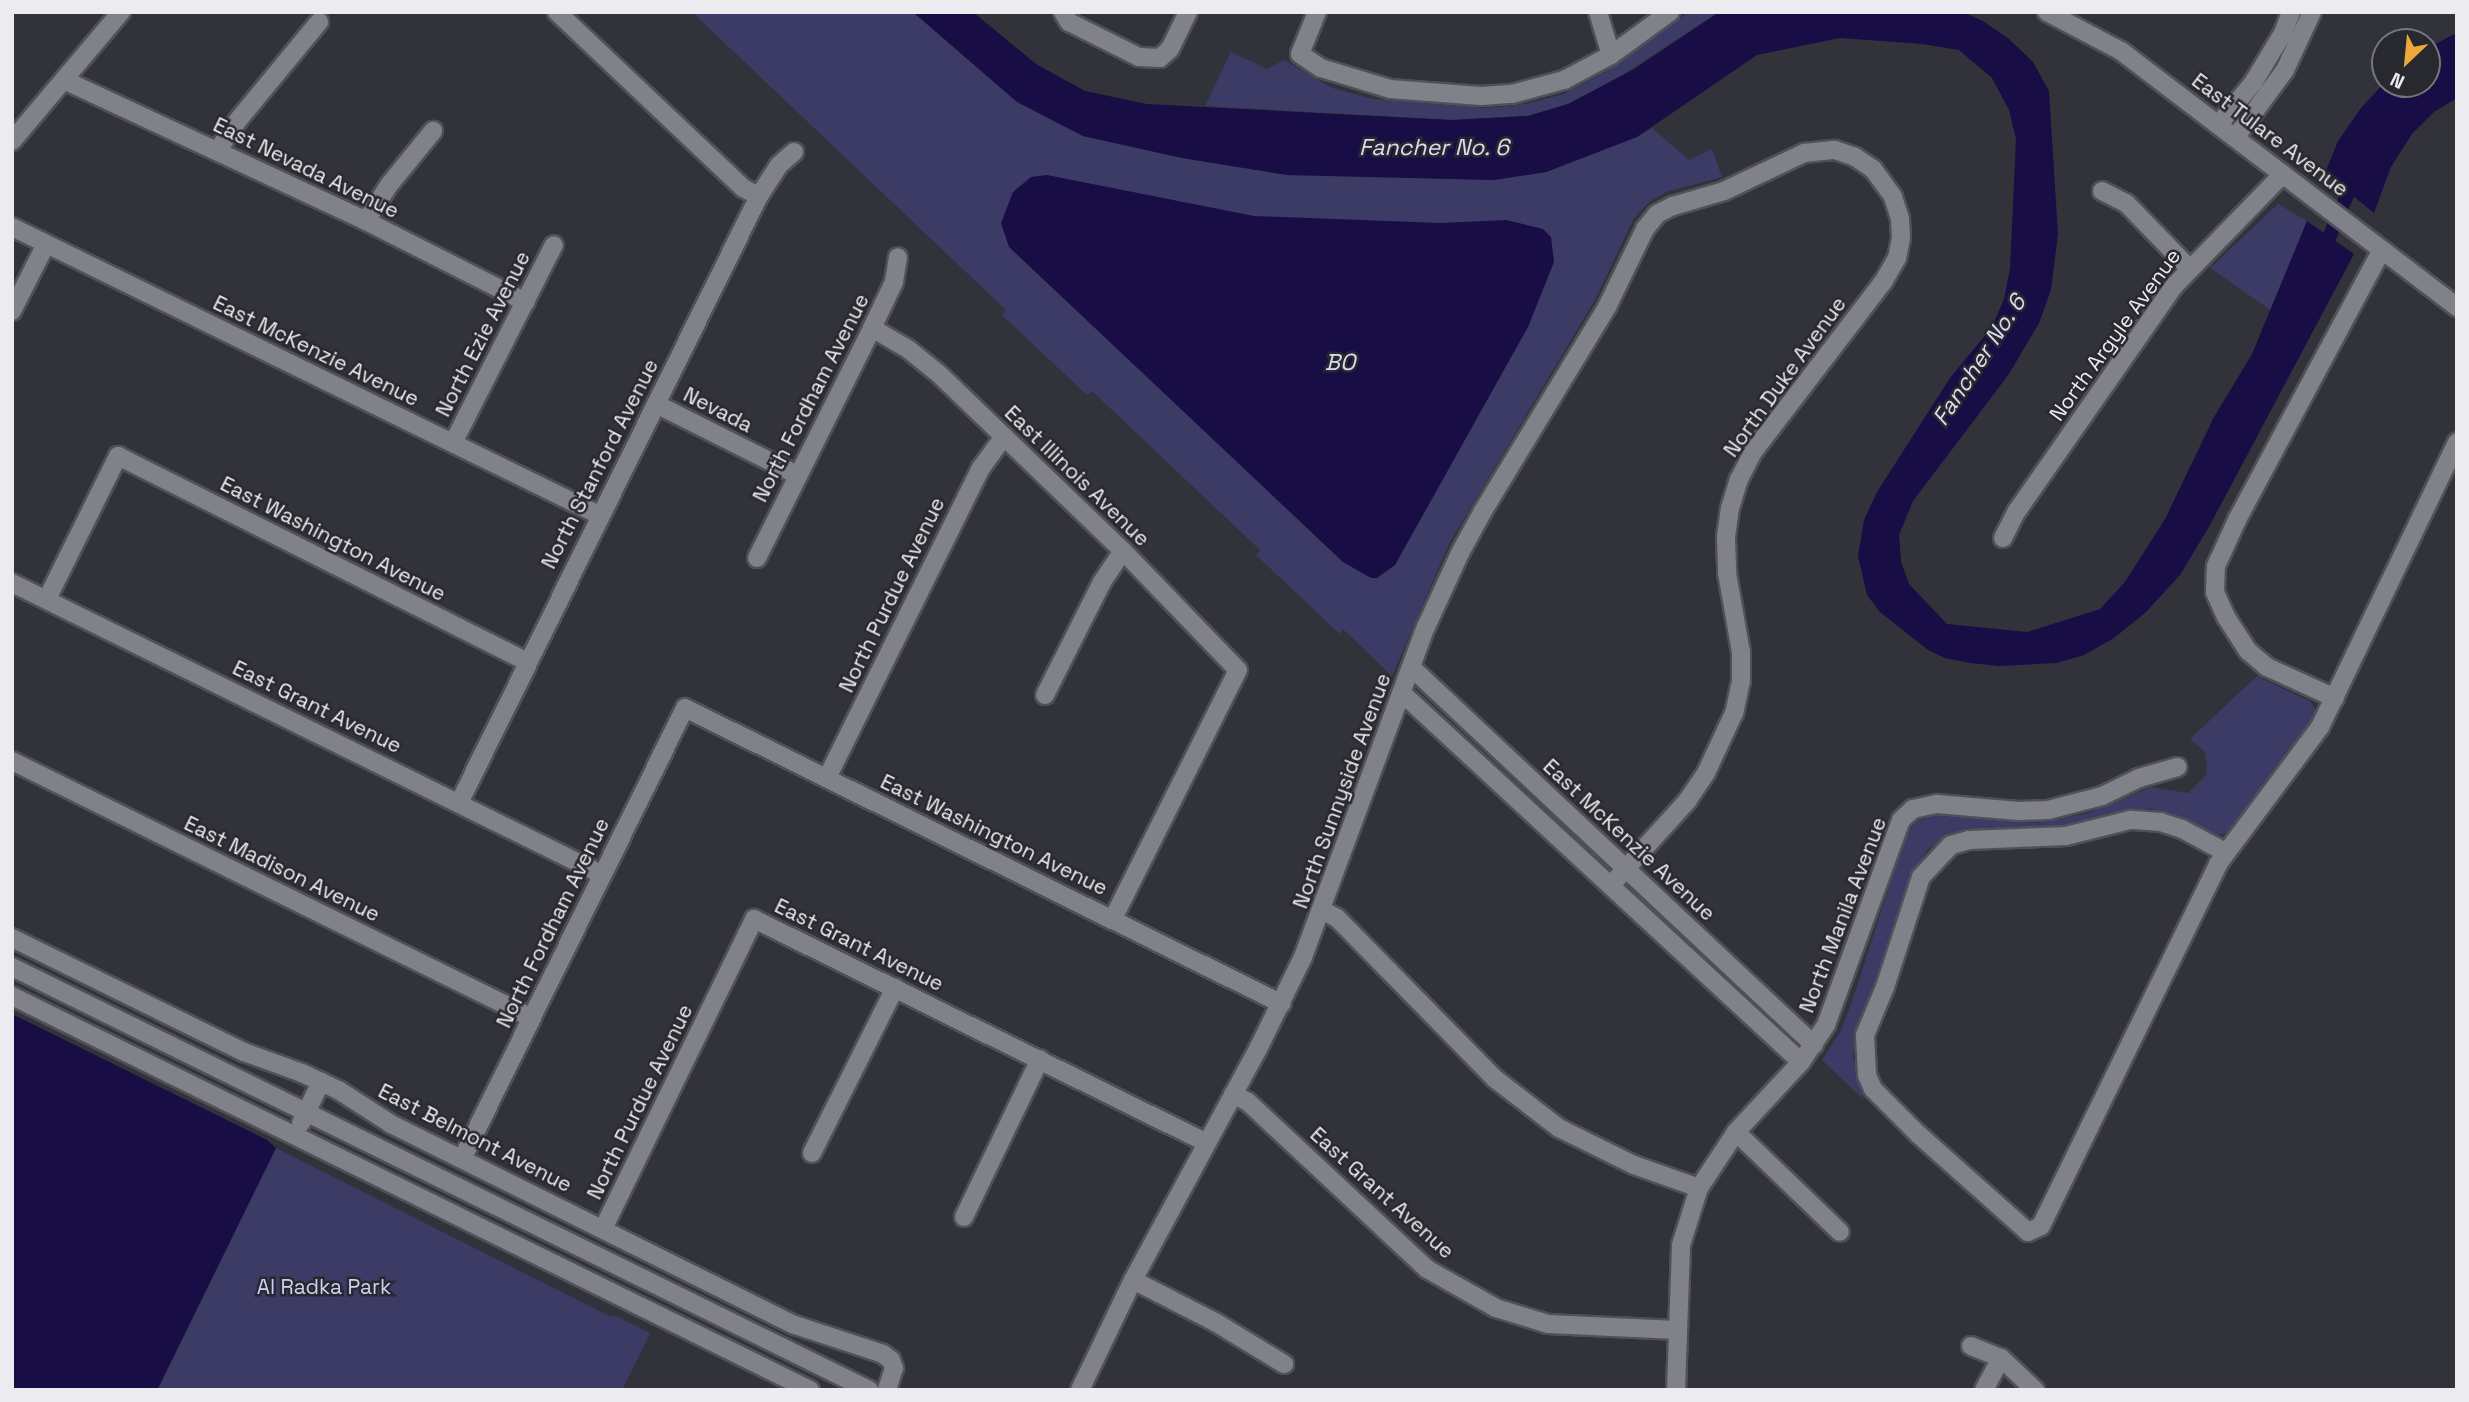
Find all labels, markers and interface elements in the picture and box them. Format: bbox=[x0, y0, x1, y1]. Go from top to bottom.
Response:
north arrow bbox=[2371, 28, 2441, 98]
text: N bbox=[2386, 67, 2409, 95]
street label: East Tulare Avenue bbox=[2187, 68, 2353, 202]
street label: East Nevada Avenue bbox=[209, 112, 403, 224]
water label: Fancher No. 6 bbox=[1359, 133, 1509, 161]
street label: North Argyle Avenue bbox=[2044, 244, 2186, 426]
street label: North Ezie Avenue bbox=[430, 247, 536, 421]
water label: Fancher No. 6 bbox=[1926, 289, 2032, 431]
street label: East McKenzie Avenue bbox=[209, 290, 423, 412]
street label: North Fordham Avenue bbox=[747, 290, 875, 506]
street label: North Duke Avenue bbox=[1718, 292, 1852, 462]
water label: BO bbox=[1325, 348, 1355, 376]
street label: North Stanford Avenue bbox=[536, 355, 664, 573]
street label: Nevada bbox=[679, 382, 757, 438]
street label: East Illinois Avenue bbox=[999, 400, 1155, 552]
street label: East Washington Avenue bbox=[216, 471, 450, 607]
street label: North Purdue Avenue bbox=[834, 493, 950, 697]
street label: East Grant Avenue bbox=[228, 655, 406, 759]
street label: North Sunnyside Avenue bbox=[1288, 670, 1396, 912]
street label: East McKenzie Avenue bbox=[1538, 754, 1720, 926]
street label: East Washington Avenue bbox=[876, 769, 1112, 901]
street label: East Madison Avenue bbox=[180, 811, 384, 927]
street label: North Manila Avenue bbox=[1794, 813, 1892, 1017]
street label: North Fordham Avenue bbox=[491, 814, 615, 1032]
street label: East Grant Avenue bbox=[770, 893, 948, 997]
street label: North Purdue Avenue bbox=[582, 1000, 698, 1204]
street label: East Belmont Avenue bbox=[374, 1078, 576, 1198]
street label: East Grant Avenue bbox=[1305, 1122, 1459, 1264]
park label: Al Radka Park bbox=[257, 1274, 391, 1300]

